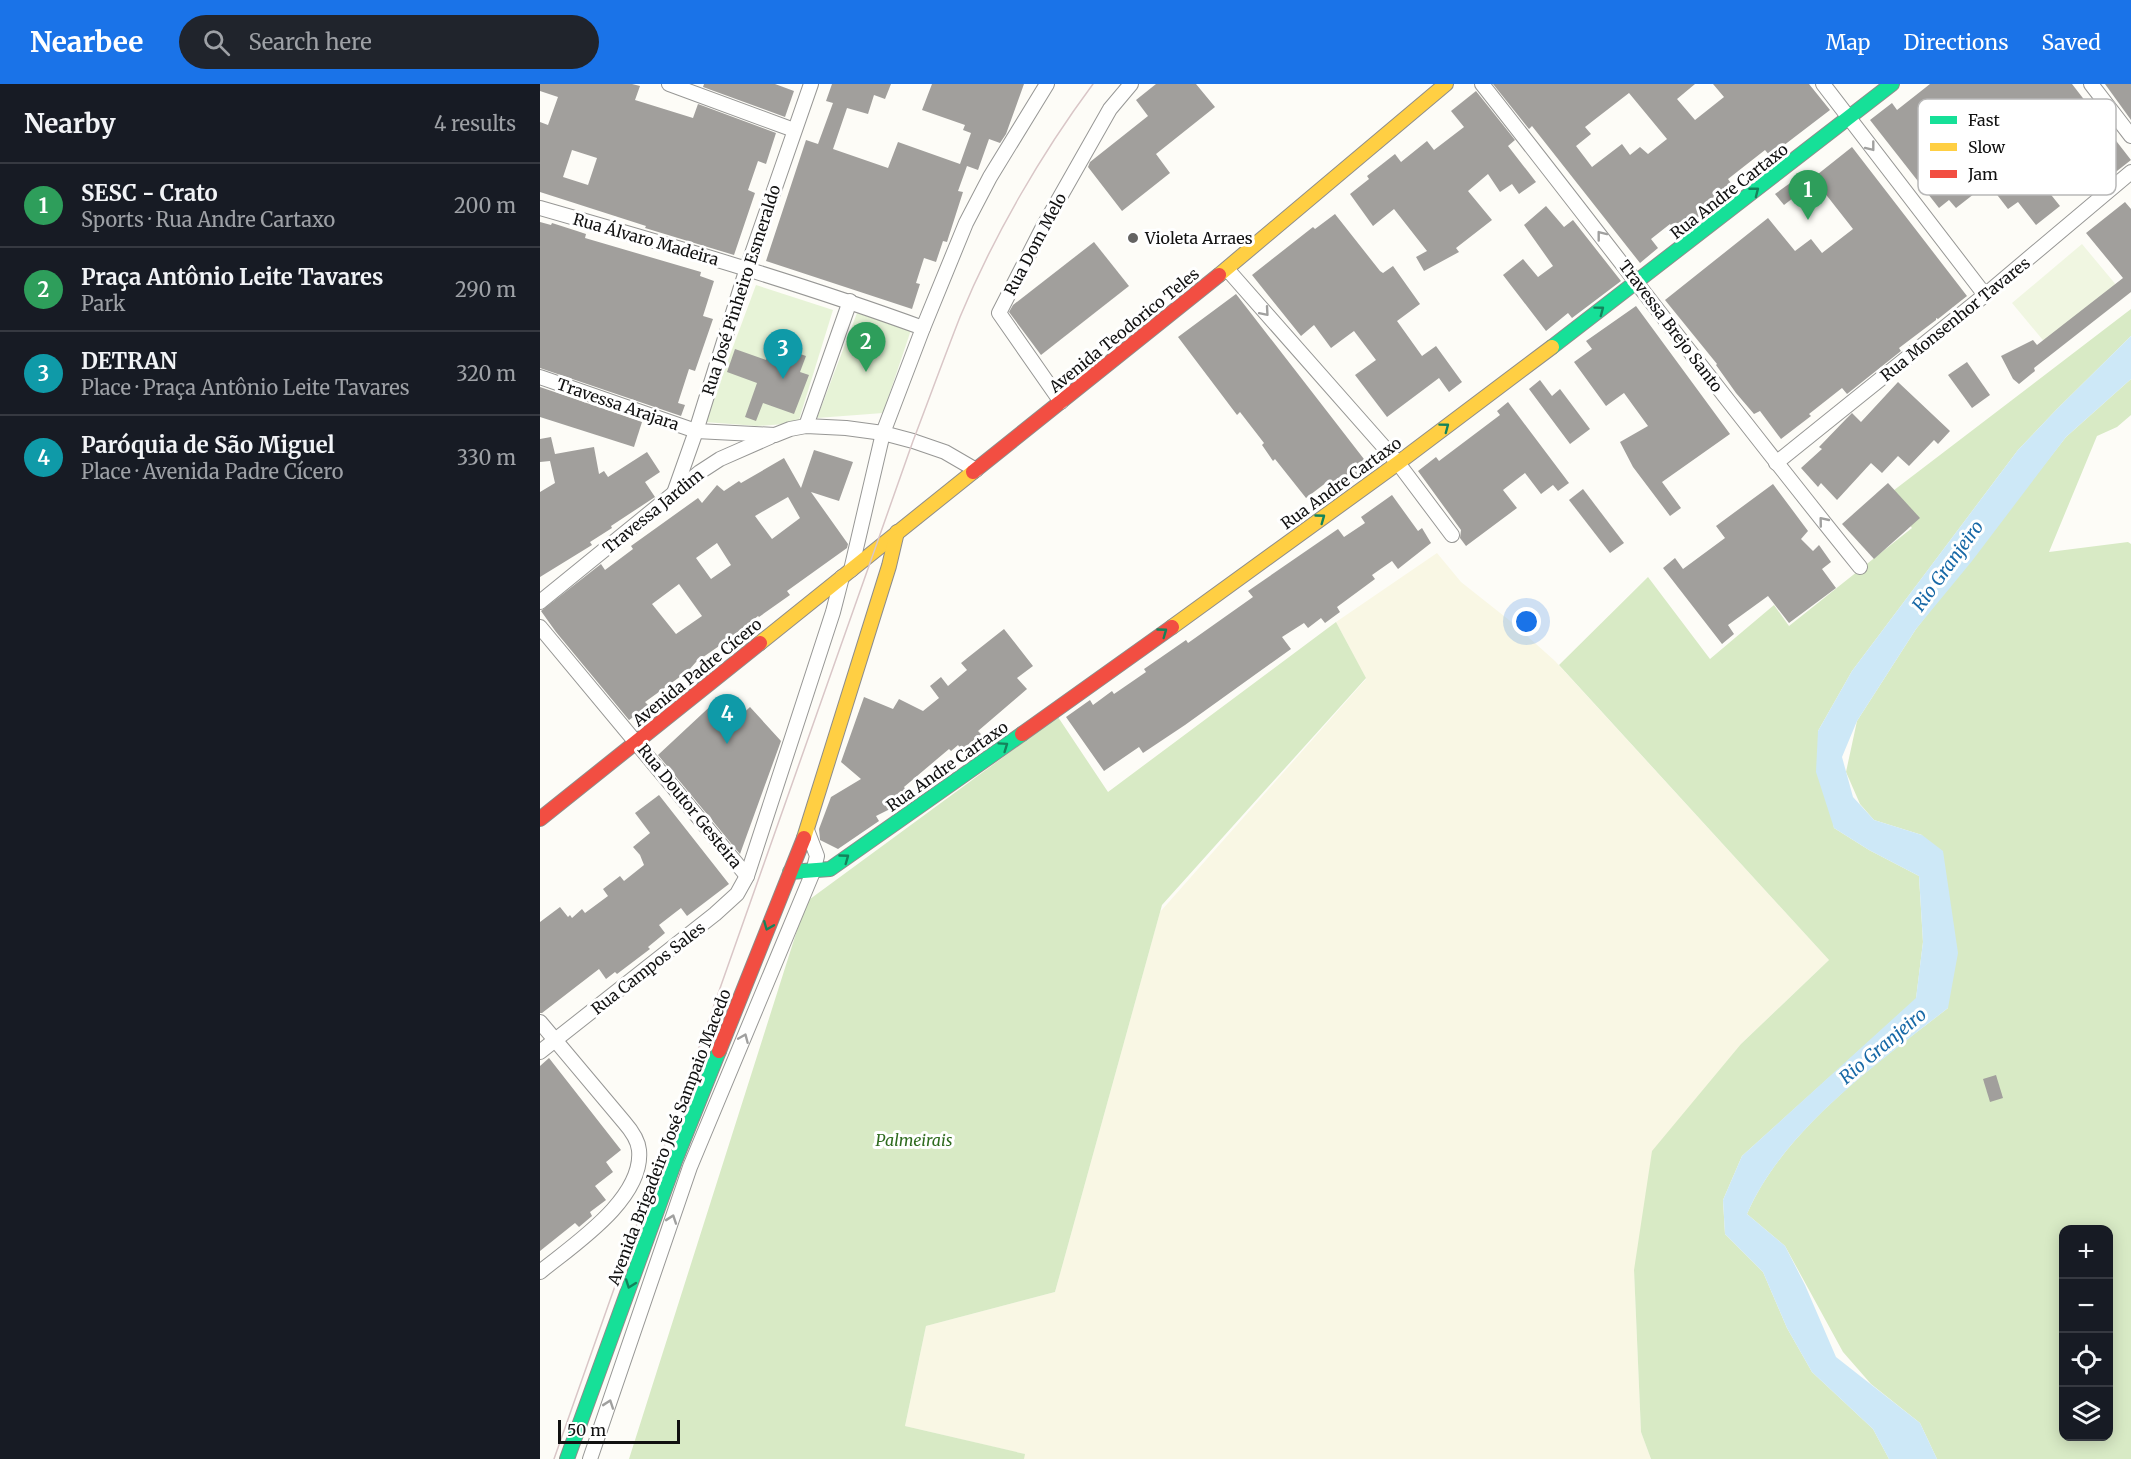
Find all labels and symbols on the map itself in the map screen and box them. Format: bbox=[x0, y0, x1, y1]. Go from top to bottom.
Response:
legend bbox=[1918, 99, 2116, 195]
text: Fast bbox=[1968, 110, 2001, 130]
text: Slow bbox=[1968, 137, 2006, 157]
street label: Rua Andre Cartaxo bbox=[1666, 139, 1792, 243]
one-way arrow bbox=[1864, 140, 1875, 151]
text: Jam bbox=[1967, 164, 1998, 184]
pin: 1 bbox=[1788, 170, 1828, 220]
street label: Rua José Pinheiro Esmeraldo bbox=[697, 182, 785, 398]
one-way arrow bbox=[1748, 187, 1759, 198]
street label: Rua Dom Melo bbox=[1000, 189, 1070, 299]
street label: Rua Álvaro Madeira bbox=[571, 209, 721, 269]
place label: Violeta Arraes bbox=[1144, 228, 1253, 248]
marker: Violeta Arraes bbox=[1126, 231, 1140, 245]
one-way arrow bbox=[1597, 231, 1608, 242]
street label: Rua Monsenhor Tavares bbox=[1876, 252, 2034, 385]
street label: Travessa Brejo Santo bbox=[1615, 256, 1727, 396]
street label: Avenida Teodorico Teles bbox=[1044, 263, 1203, 397]
one-way arrow bbox=[1258, 306, 1269, 316]
one-way arrow bbox=[1594, 306, 1605, 317]
pin: 2 bbox=[846, 322, 886, 372]
pin: 3 bbox=[764, 330, 802, 379]
street label: Travessa Arajara bbox=[554, 374, 682, 434]
one-way arrow bbox=[1438, 424, 1449, 435]
street label: Rua Andre Cartaxo bbox=[1277, 433, 1405, 533]
street label: Travessa Jardim bbox=[599, 464, 707, 558]
one-way arrow bbox=[1314, 515, 1325, 526]
water label: Rio Granjeiro bbox=[1907, 516, 1988, 616]
one-way arrow bbox=[1820, 517, 1831, 528]
your location bbox=[1512, 607, 1541, 636]
street label: Avenida Padre Cícero bbox=[628, 614, 766, 731]
one-way arrow bbox=[1156, 629, 1167, 640]
pin: 4 bbox=[708, 694, 747, 744]
street label: Rua Andre Cartaxo bbox=[882, 717, 1012, 815]
street label: Rua Doutor Gesteira bbox=[634, 740, 747, 873]
one-way arrow bbox=[998, 742, 1009, 753]
one-way arrow bbox=[838, 854, 849, 865]
street label: Rua Campos Sales bbox=[587, 917, 709, 1019]
one-way arrow bbox=[763, 920, 775, 931]
street label: Avenida Brigadeiro José Sampaio Macedo bbox=[603, 986, 735, 1289]
water label: Rio Granjeiro bbox=[1834, 1003, 1931, 1089]
one-way arrow bbox=[737, 1033, 749, 1044]
park label: Palmeirais bbox=[876, 1130, 953, 1150]
one-way arrow bbox=[665, 1214, 678, 1225]
one-way arrow bbox=[625, 1278, 638, 1289]
one-way arrow bbox=[602, 1399, 614, 1410]
scale bar bbox=[558, 1417, 680, 1444]

